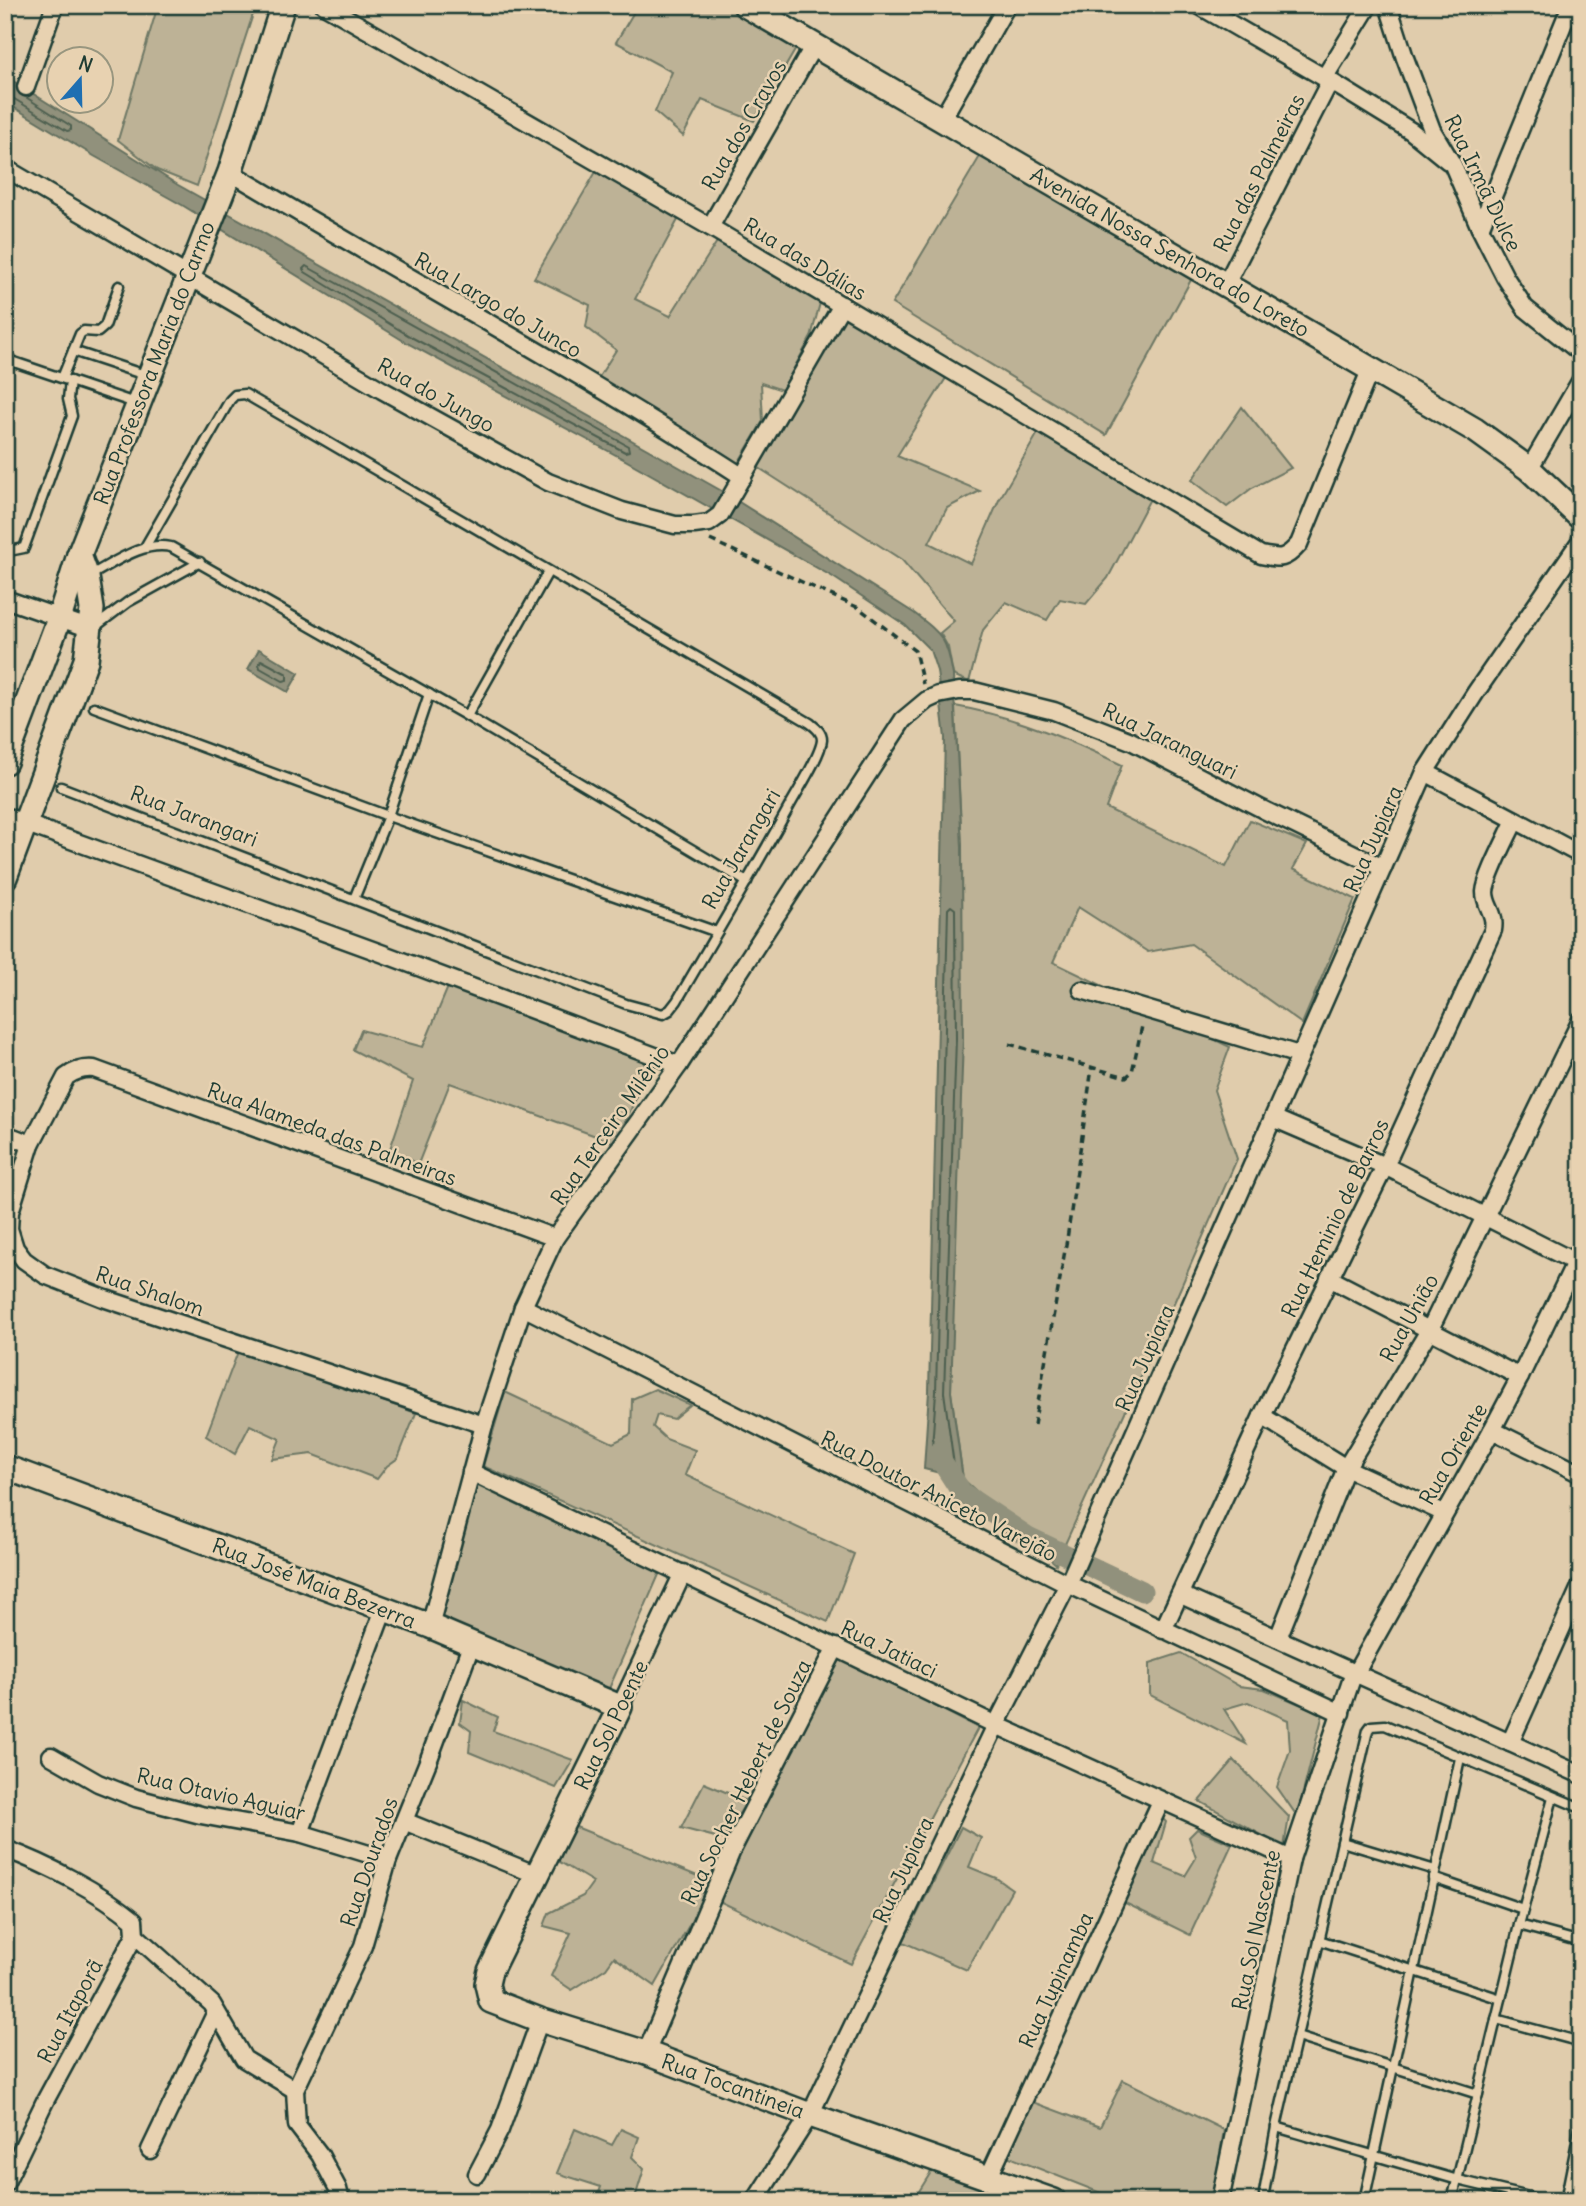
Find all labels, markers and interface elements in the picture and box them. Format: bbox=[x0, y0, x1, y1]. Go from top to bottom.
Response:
north arrow bbox=[46, 46, 116, 116]
text: N bbox=[76, 51, 96, 78]
street label: Rua dos Cravos bbox=[696, 55, 792, 195]
street label: Rua das Palmeiras bbox=[1207, 89, 1311, 257]
street label: Rua Irmã Dulce bbox=[1438, 110, 1528, 256]
street label: Avenida Nossa Senhora do Loreto bbox=[1026, 161, 1314, 343]
street label: Rua das Dálias bbox=[738, 212, 872, 306]
street label: Rua Professora Maria do Carmo bbox=[87, 217, 221, 509]
street label: Rua Largo do Junco bbox=[409, 246, 587, 364]
street label: Rua do Jungo bbox=[373, 352, 499, 438]
street label: Rua Jaranguari bbox=[1098, 697, 1242, 785]
street label: Rua Jarangari bbox=[126, 779, 262, 853]
street label: Rua Jupiara bbox=[1337, 781, 1409, 897]
street label: Rua Jarangari bbox=[696, 784, 786, 914]
street label: Rua Terceiro Milênio bbox=[545, 1040, 675, 1210]
street label: Rua Alameda das Palmeiras bbox=[203, 1076, 461, 1192]
street label: Rua Heminio de Barros bbox=[1275, 1114, 1395, 1322]
street label: Rua Shalom bbox=[92, 1260, 208, 1322]
street label: Rua União bbox=[1374, 1269, 1444, 1367]
street label: Rua Jupiara bbox=[1109, 1300, 1181, 1416]
street label: Rua Oriente bbox=[1413, 1398, 1493, 1510]
street label: Rua Doutor Aniceto Varejão bbox=[816, 1425, 1062, 1567]
street label: Rua José Maia Bezerra bbox=[208, 1532, 420, 1634]
street label: Rua Jatiaci bbox=[836, 1614, 942, 1684]
street label: Rua Socher Hebert de Souza bbox=[675, 1655, 817, 1909]
street label: Rua Sol Poente bbox=[568, 1656, 654, 1794]
street label: Rua Otavio Aguiar bbox=[134, 1761, 308, 1827]
street label: Rua Dourados bbox=[334, 1794, 404, 1930]
street label: Rua Jupiara bbox=[867, 1812, 939, 1928]
street label: Rua Sol Nascente bbox=[1226, 1847, 1286, 2013]
street label: Rua Tupinamba bbox=[1013, 1908, 1099, 2052]
street label: Rua Itaporã bbox=[31, 1954, 109, 2068]
street label: Rua Tocantineia bbox=[658, 2048, 808, 2124]

